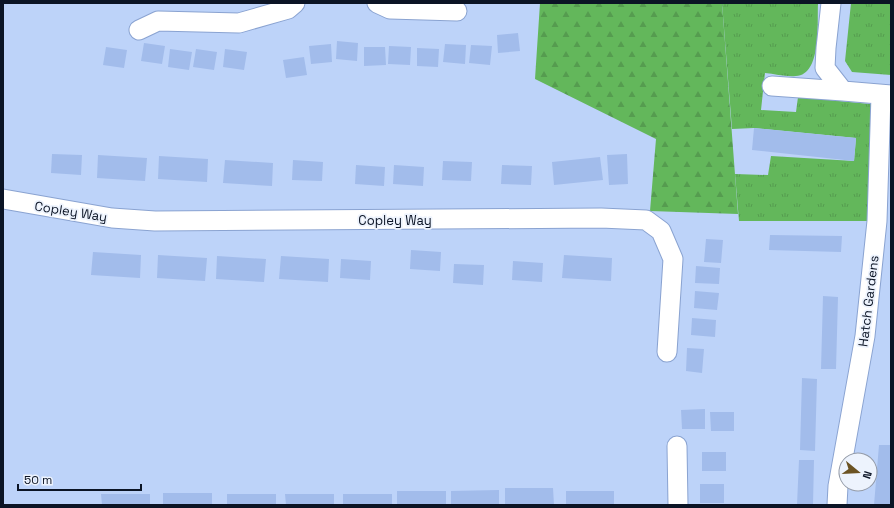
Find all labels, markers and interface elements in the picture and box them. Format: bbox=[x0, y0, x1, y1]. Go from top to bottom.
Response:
street label: Copley Way bbox=[33, 197, 108, 226]
street label: Copley Way bbox=[358, 212, 432, 229]
street label: Hatch Gardens bbox=[854, 254, 883, 348]
north arrow bbox=[838, 452, 878, 492]
scale bar bbox=[18, 466, 141, 492]
text: N bbox=[860, 469, 875, 481]
text: 50 m bbox=[24, 472, 52, 488]

